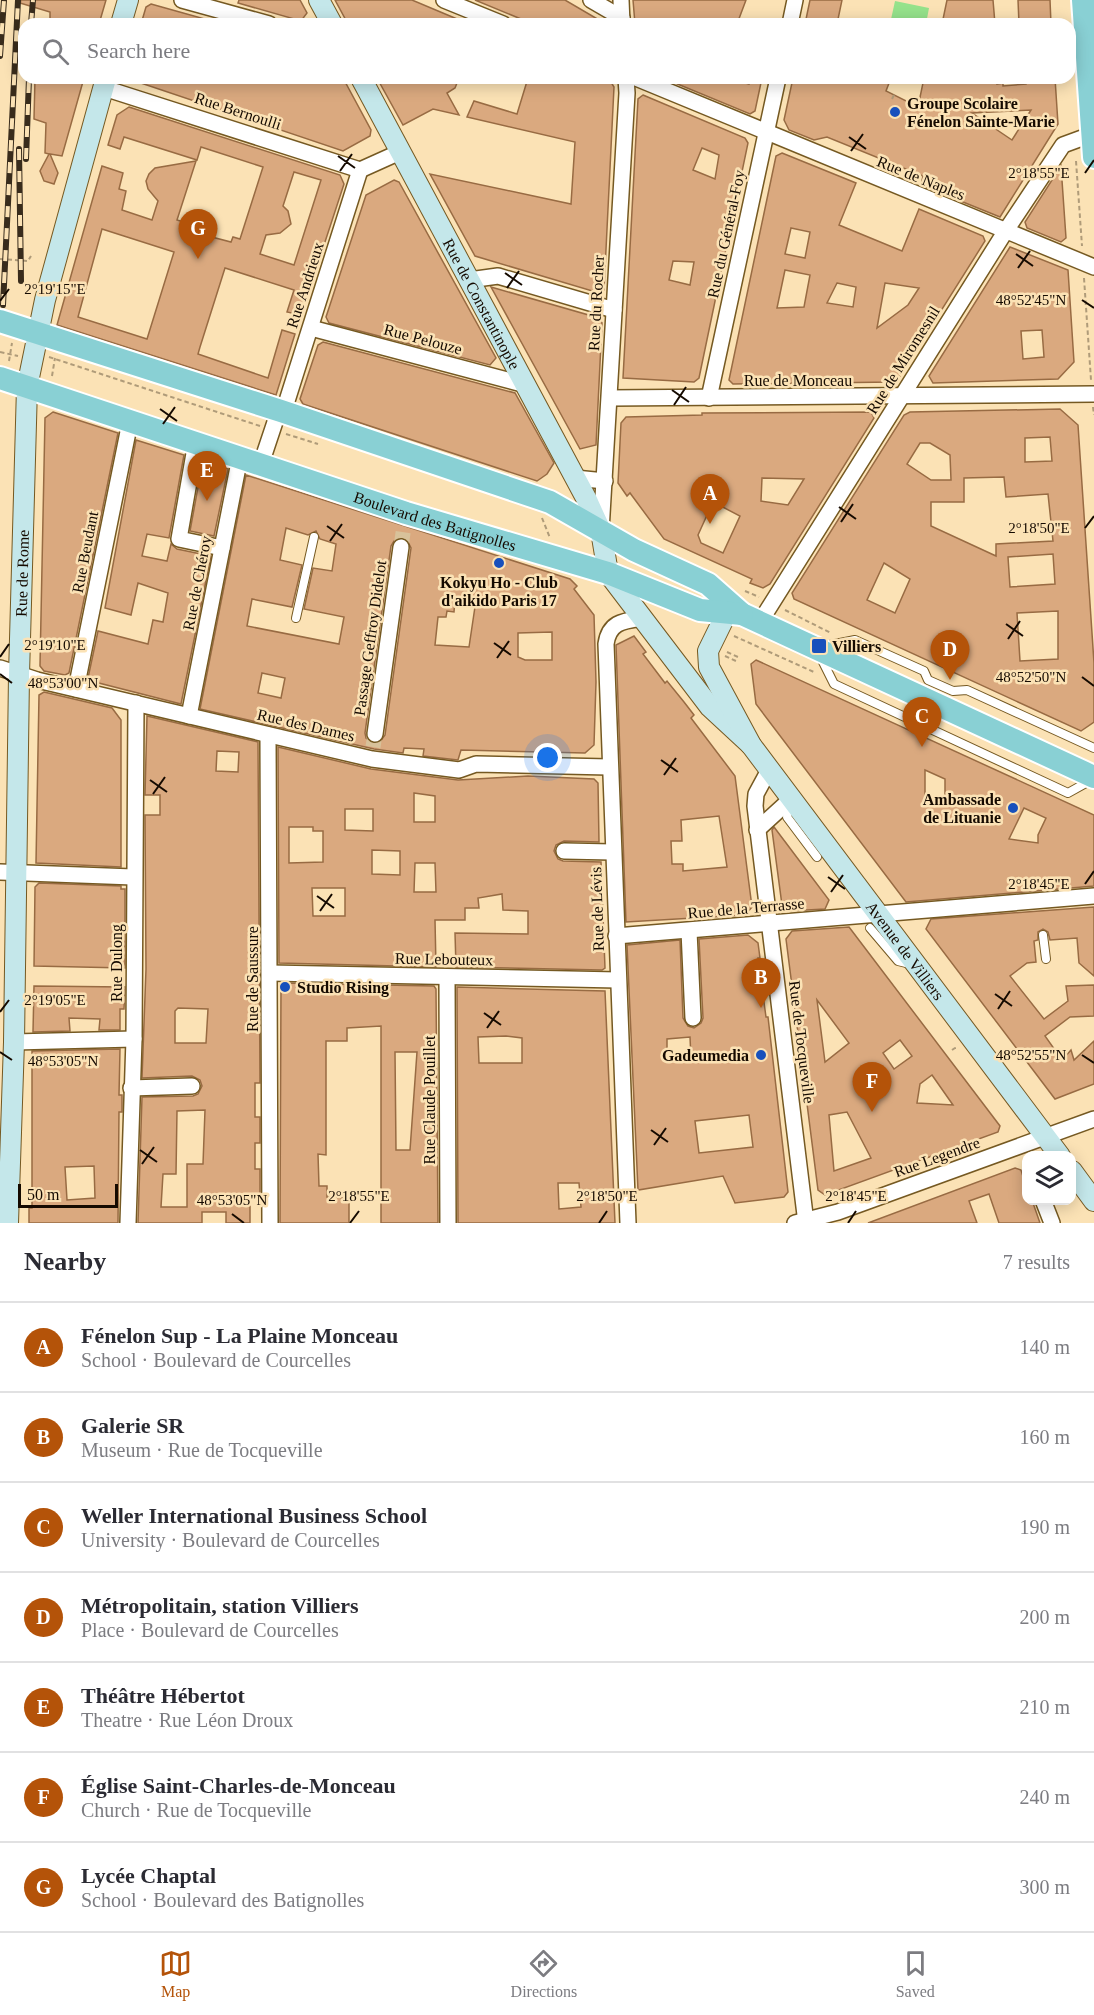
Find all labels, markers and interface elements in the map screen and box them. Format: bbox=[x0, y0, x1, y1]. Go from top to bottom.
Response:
search box bbox=[18, 18, 1076, 84]
icon: search bbox=[39, 35, 72, 68]
text: Search here bbox=[87, 38, 190, 63]
street label: Rue Bernoulli bbox=[192, 89, 284, 133]
place label: Groupe Scolaire Fénelon Sainte-Marie bbox=[907, 95, 1055, 130]
marker: Groupe Scolaire Fénelon Sainte-Marie bbox=[888, 105, 902, 119]
street label: Rue de Naples bbox=[874, 153, 967, 204]
text: 2°18'55"E bbox=[1008, 165, 1070, 181]
street label: Rue du Général-Foy bbox=[704, 168, 749, 300]
pin: G bbox=[178, 210, 218, 259]
street label: Rue de Constantinople bbox=[440, 235, 524, 372]
street label: Rue Andrieux bbox=[283, 240, 327, 330]
street label: Rue du Rocher bbox=[585, 254, 607, 351]
text: 2°19'15"E bbox=[24, 281, 86, 297]
text: 48°52'45"N bbox=[996, 292, 1066, 308]
street label: Rue de Miromesnil bbox=[863, 303, 943, 417]
street label: Rue Pelouze bbox=[382, 320, 464, 358]
street label: Rue de Monceau bbox=[744, 372, 852, 389]
pin: E bbox=[188, 452, 226, 501]
pin: A bbox=[690, 474, 730, 524]
street label: Boulevard des Batignolles bbox=[352, 488, 518, 554]
street label: Rue Beudant bbox=[69, 509, 101, 594]
text: 2°18'50"E bbox=[1008, 520, 1070, 536]
street label: Rue de Rome bbox=[12, 529, 32, 617]
street label: Rue de Chéroy bbox=[179, 534, 215, 632]
marker: Kokyu Ho - Club d'aikido Paris 17 bbox=[492, 556, 506, 570]
street label: Passage Geffroy Didelot bbox=[351, 559, 390, 717]
place label: Kokyu Ho - Club d'aikido Paris 17 bbox=[440, 574, 558, 609]
pin: D bbox=[930, 630, 970, 680]
text: 2°19'10"E bbox=[24, 637, 86, 653]
marker: Villiers bbox=[810, 637, 828, 655]
place label: Villiers bbox=[832, 638, 881, 655]
text: 48°52'50"N bbox=[996, 669, 1066, 685]
text: 48°53'00"N bbox=[28, 675, 98, 691]
pin: C bbox=[902, 698, 942, 747]
street label: Rue des Dames bbox=[256, 706, 356, 744]
your location bbox=[533, 743, 562, 772]
place label: Ambassade de Lituanie bbox=[923, 791, 1001, 826]
marker: Ambassade de Lituanie bbox=[1006, 801, 1020, 815]
street label: Rue de Lévis bbox=[587, 867, 607, 951]
text: 2°18'45"E bbox=[1008, 876, 1070, 892]
street label: Rue de la Terrasse bbox=[687, 894, 805, 922]
street label: Avenue de Villiers bbox=[863, 898, 948, 1003]
street label: Rue Dulong bbox=[108, 924, 126, 1002]
street label: Rue de Saussure bbox=[244, 926, 261, 1032]
street label: Rue Lebouteux bbox=[395, 950, 493, 968]
pin: B bbox=[742, 958, 780, 1008]
place label: Studio Rising bbox=[297, 979, 389, 997]
street label: Rue de Tocqueville bbox=[785, 979, 818, 1105]
marker: Studio Rising bbox=[278, 980, 292, 994]
text: 2°19'05"E bbox=[24, 992, 86, 1008]
street label: Rue Claude Pouillet bbox=[421, 1035, 438, 1164]
place label: Gadeumedia bbox=[662, 1047, 749, 1064]
text: 48°52'55"N bbox=[996, 1047, 1066, 1063]
marker: Gadeumedia bbox=[754, 1048, 768, 1062]
text: 48°53'05"N bbox=[28, 1053, 98, 1069]
pin: F bbox=[852, 1062, 892, 1112]
street label: Rue Legendre bbox=[892, 1134, 983, 1181]
map controls bbox=[1022, 1151, 1076, 1205]
button: layers bbox=[1022, 1151, 1076, 1205]
scale bar bbox=[18, 1181, 118, 1208]
text: 50 m bbox=[27, 1186, 59, 1203]
text: 2°18'55"E bbox=[328, 1188, 390, 1204]
text: 2°18'50"E bbox=[576, 1188, 638, 1204]
text: 2°18'45"E bbox=[825, 1188, 887, 1204]
text: 48°53'05"N bbox=[197, 1192, 267, 1208]
text: Nearby bbox=[24, 1247, 106, 1276]
text: 7 results bbox=[1003, 1251, 1070, 1273]
text: Fénelon Sup - La Plaine Monceau bbox=[81, 1323, 398, 1348]
text: A bbox=[36, 1336, 51, 1358]
text: 140 m bbox=[1019, 1336, 1070, 1358]
text: School · Boulevard de Courcelles bbox=[81, 1349, 351, 1371]
text: Galerie SR bbox=[81, 1413, 184, 1438]
text: B bbox=[37, 1426, 50, 1448]
text: 160 m bbox=[1019, 1426, 1070, 1448]
text: Museum · Rue de Tocqueville bbox=[81, 1439, 323, 1461]
text: Weller International Business School bbox=[81, 1503, 427, 1528]
text: C bbox=[36, 1516, 51, 1538]
text: 190 m bbox=[1019, 1516, 1070, 1538]
text: University · Boulevard de Courcelles bbox=[81, 1529, 380, 1551]
text: Métropolitain, station Villiers bbox=[81, 1593, 359, 1618]
text: D bbox=[36, 1606, 51, 1628]
text: 200 m bbox=[1019, 1606, 1070, 1628]
text: Place · Boulevard de Courcelles bbox=[81, 1619, 339, 1641]
text: Théâtre Hébertot bbox=[81, 1683, 245, 1708]
text: E bbox=[37, 1696, 50, 1718]
text: 210 m bbox=[1019, 1696, 1070, 1718]
text: Theatre · Rue Léon Droux bbox=[81, 1709, 293, 1731]
text: Église Saint-Charles-de-Monceau bbox=[81, 1773, 396, 1798]
text: F bbox=[37, 1786, 50, 1808]
text: 240 m bbox=[1019, 1786, 1070, 1808]
text: Church · Rue de Tocqueville bbox=[81, 1799, 311, 1821]
text: Lycée Chaptal bbox=[81, 1863, 216, 1888]
text: G bbox=[36, 1876, 51, 1898]
text: 300 m bbox=[1019, 1876, 1070, 1898]
text: School · Boulevard des Batignolles bbox=[81, 1889, 364, 1911]
tab: Map bbox=[159, 1947, 192, 2001]
tab: Directions bbox=[511, 1947, 577, 2001]
tab: Saved bbox=[896, 1947, 935, 2001]

